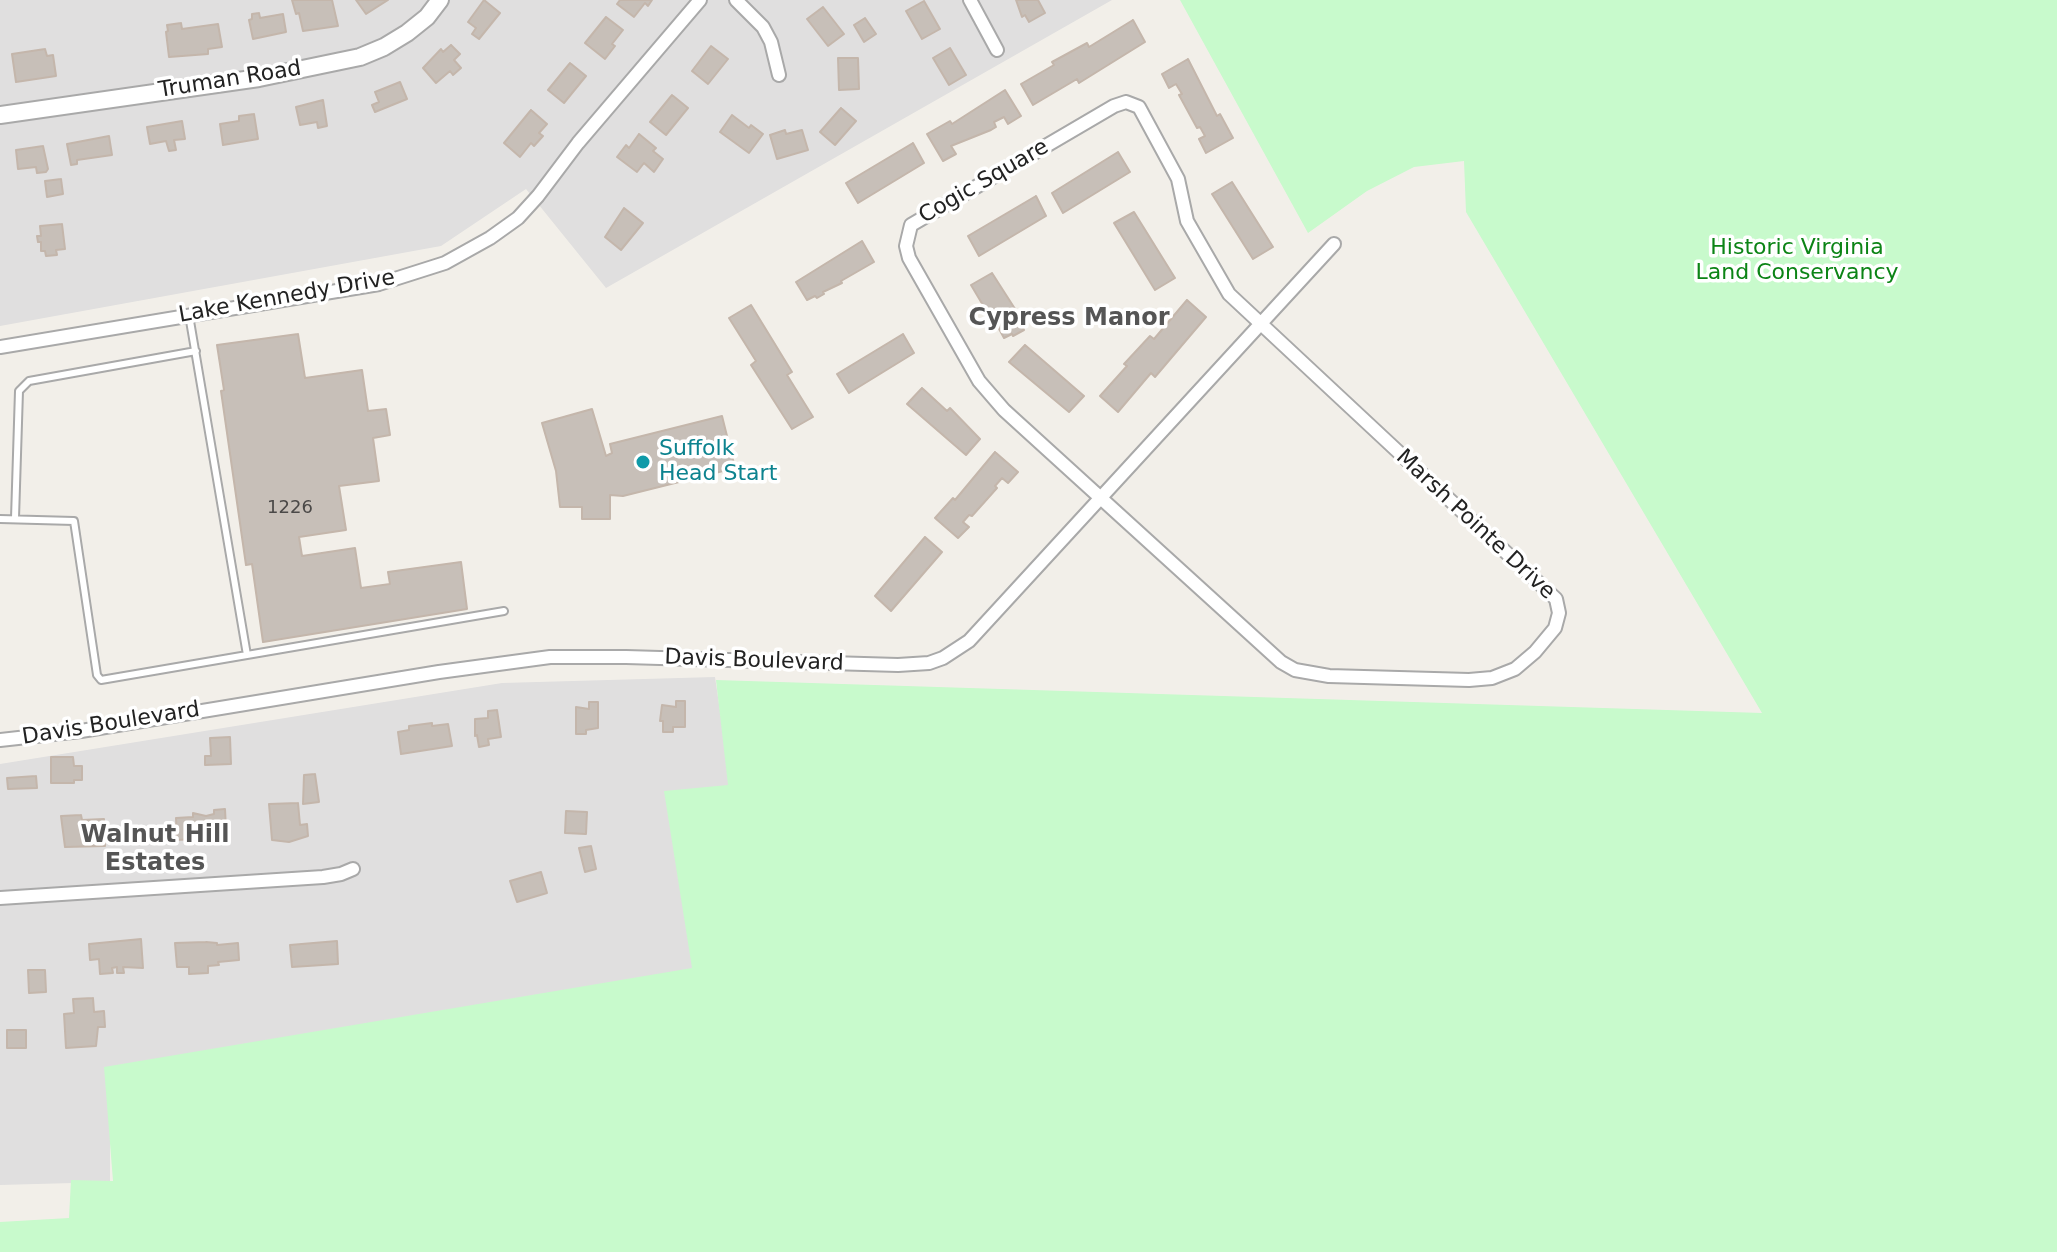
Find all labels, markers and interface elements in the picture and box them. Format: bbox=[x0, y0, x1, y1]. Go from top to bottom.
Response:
street label: Truman Road bbox=[157, 56, 303, 104]
street label: Cogic Square bbox=[914, 134, 1054, 230]
park label: Historic Virginia Land Conservancy bbox=[1695, 235, 1899, 286]
street label: Lake Kennedy Drive bbox=[177, 265, 397, 329]
district label: Cypress Manor bbox=[969, 305, 1169, 333]
place label: Suffolk Head Start bbox=[659, 436, 777, 488]
street label: Marsh Pointe Drive bbox=[1390, 445, 1560, 605]
marker: Suffolk Head Start bbox=[634, 453, 652, 471]
house number: 1226 bbox=[267, 497, 313, 519]
street label: Davis Boulevard bbox=[664, 645, 844, 677]
street label: Davis Boulevard bbox=[20, 697, 202, 751]
district label: Walnut Hill Estates bbox=[81, 822, 229, 878]

